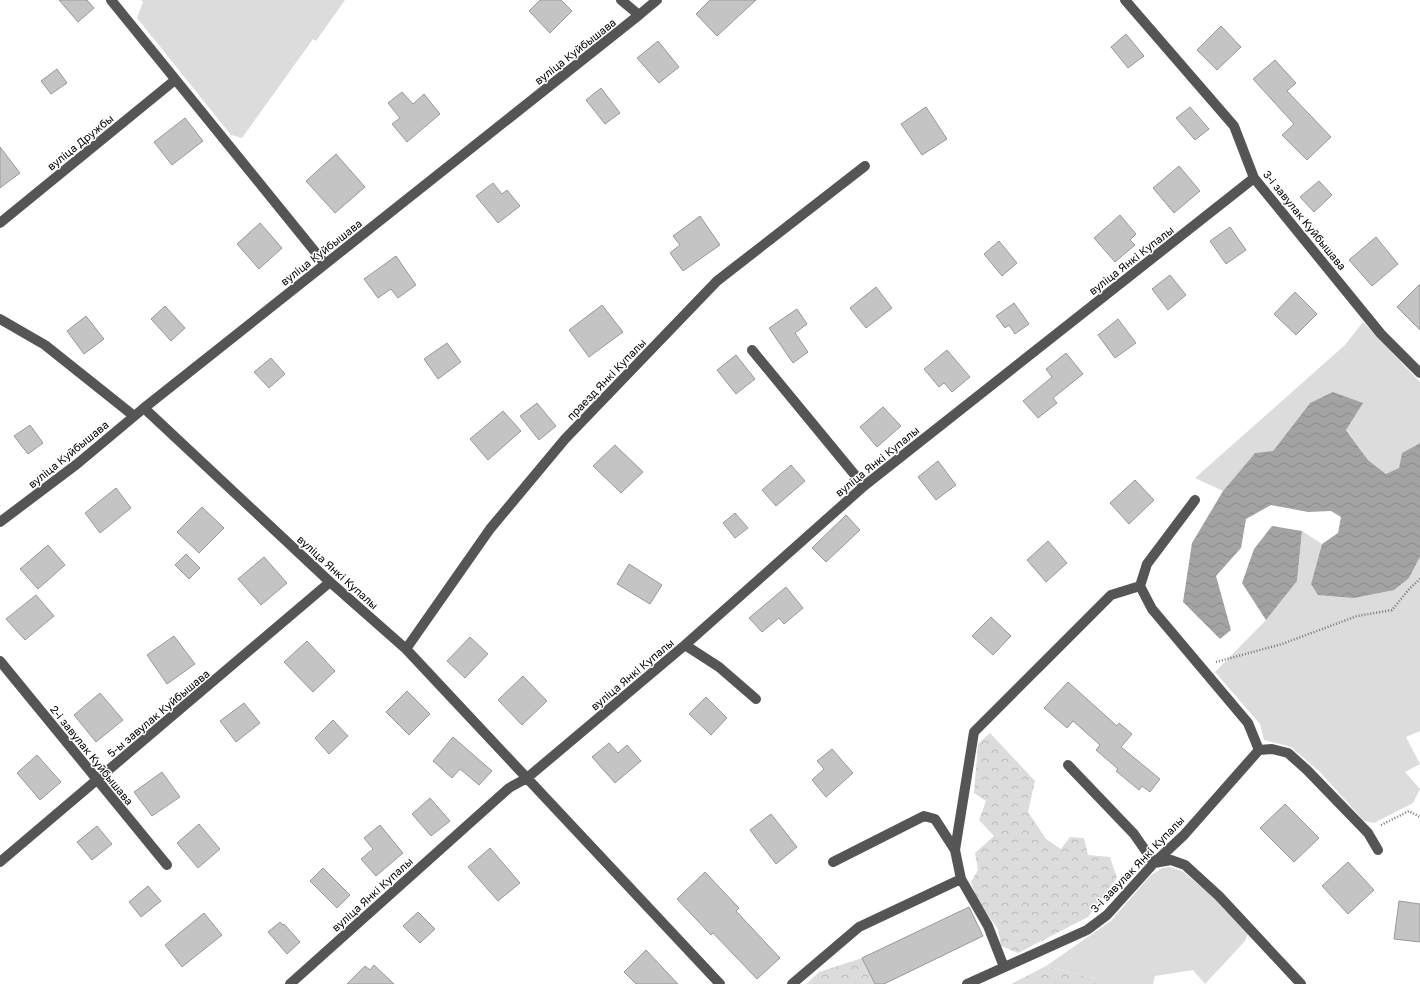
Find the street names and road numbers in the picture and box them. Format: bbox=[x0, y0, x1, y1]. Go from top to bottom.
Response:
street label: вуліца Куйбышава bbox=[532, 15, 618, 87]
street label: вуліца Дружбы bbox=[44, 111, 116, 173]
street label: 3-і завулак Куйбышава bbox=[1261, 168, 1349, 272]
street label: вуліца Куйбышава bbox=[278, 216, 364, 288]
street label: вуліца Янкі Купалы bbox=[1086, 223, 1176, 297]
street label: праезд Янкі Купалы bbox=[564, 336, 648, 422]
street label: вуліца Куйбышава bbox=[25, 418, 111, 490]
street label: вуліца Янкі Купалы bbox=[832, 423, 922, 499]
street label: вуліца Янкі Купалы bbox=[295, 532, 381, 612]
street label: вуліца Янкі Купалы bbox=[588, 636, 676, 712]
street label: 5-ы завулак Куйбышава bbox=[104, 666, 212, 760]
street label: 2-і завулак Куйбышава bbox=[48, 703, 136, 807]
street label: 3-і завулак Янкі Купалы bbox=[1088, 813, 1186, 915]
street label: вуліца Янкі Купалы bbox=[329, 854, 415, 934]

